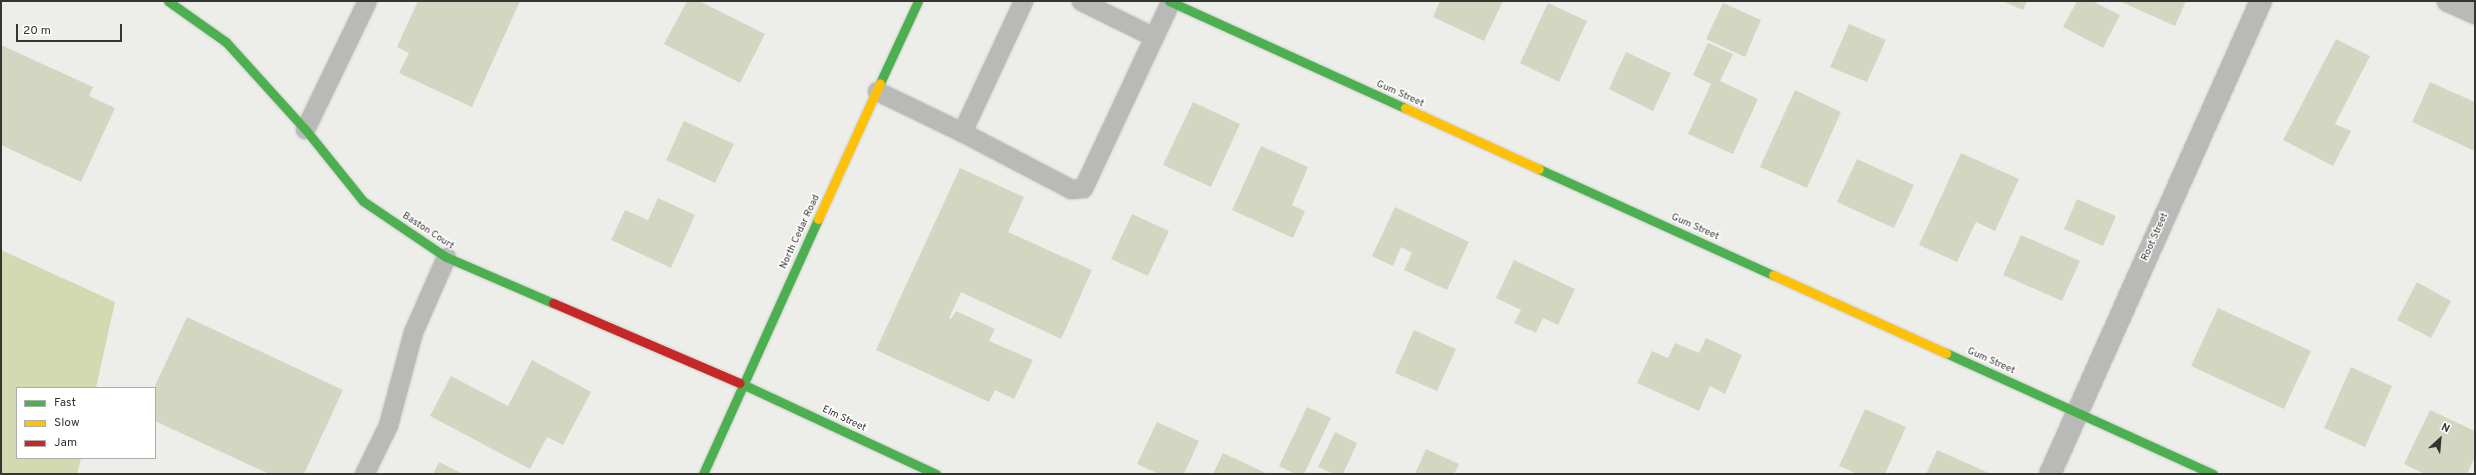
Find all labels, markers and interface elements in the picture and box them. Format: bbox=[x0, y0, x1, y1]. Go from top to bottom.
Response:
scale bar bbox=[18, 16, 124, 42]
text: 20 m bbox=[23, 23, 51, 39]
street label: Gum Street bbox=[1374, 78, 1426, 110]
street label: North Cedar Road bbox=[778, 193, 822, 271]
street label: Baston Court bbox=[400, 210, 456, 252]
street label: Gum Street bbox=[1669, 211, 1721, 243]
street label: Root Street bbox=[2139, 211, 2171, 263]
street label: Gum Street bbox=[1965, 345, 2017, 377]
legend bbox=[16, 387, 156, 459]
text: Fast bbox=[54, 395, 76, 411]
street label: Elm Street bbox=[820, 404, 868, 434]
text: Slow bbox=[54, 415, 80, 431]
north arrow bbox=[2420, 419, 2460, 459]
text: N bbox=[2439, 420, 2452, 436]
text: Jam bbox=[54, 435, 77, 451]

